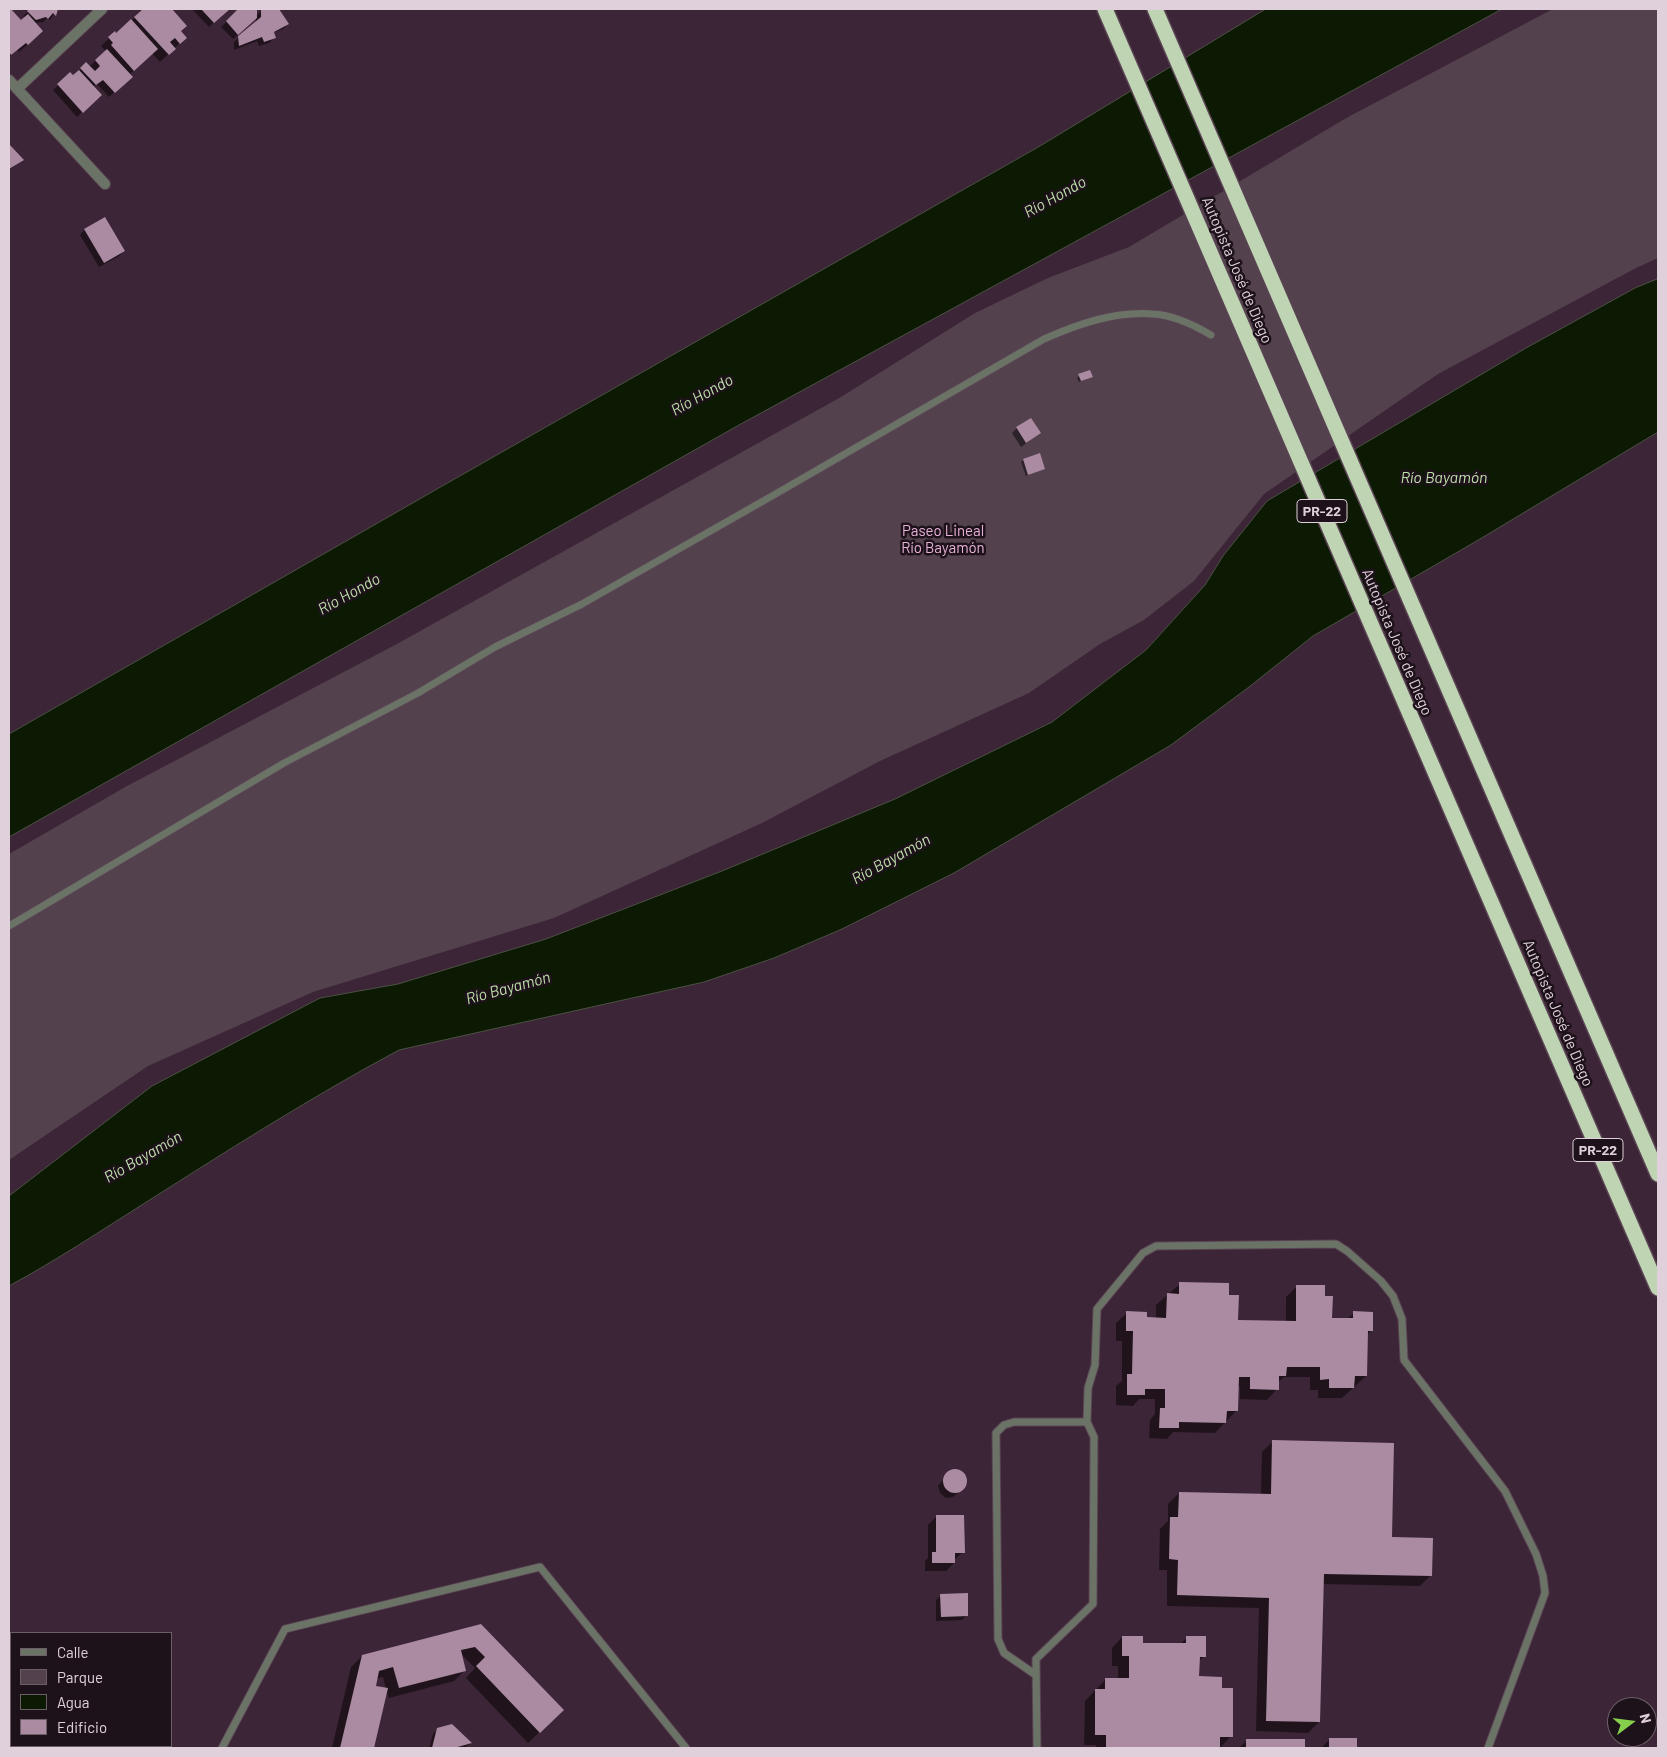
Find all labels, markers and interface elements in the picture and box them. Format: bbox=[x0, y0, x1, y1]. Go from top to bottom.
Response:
water label: Río Hondo bbox=[1021, 172, 1089, 222]
street label: Autopista José de Diego bbox=[1198, 194, 1276, 346]
water label: Río Hondo bbox=[668, 370, 736, 420]
water label: Río Bayamón bbox=[1401, 468, 1487, 488]
road number: PR-22 bbox=[1297, 500, 1347, 522]
park label: Paseo Lineal Río Bayamón bbox=[901, 522, 985, 557]
street label: Autopista José de Diego bbox=[1358, 566, 1436, 718]
water label: Río Hondo bbox=[315, 569, 383, 619]
water label: Río Bayamón bbox=[848, 830, 934, 888]
street label: Autopista José de Diego bbox=[1519, 937, 1597, 1089]
water label: Río Bayamón bbox=[464, 967, 552, 1009]
water label: Río Bayamón bbox=[101, 1127, 185, 1187]
road number: PR-22 bbox=[1573, 1138, 1623, 1162]
legend bbox=[10, 1632, 172, 1747]
text: Calle bbox=[57, 1643, 89, 1661]
text: Parque bbox=[57, 1668, 103, 1686]
text: Agua bbox=[57, 1693, 90, 1711]
north arrow bbox=[1607, 1697, 1657, 1747]
text: N bbox=[1637, 1712, 1655, 1725]
text: Edificio bbox=[57, 1718, 107, 1736]

